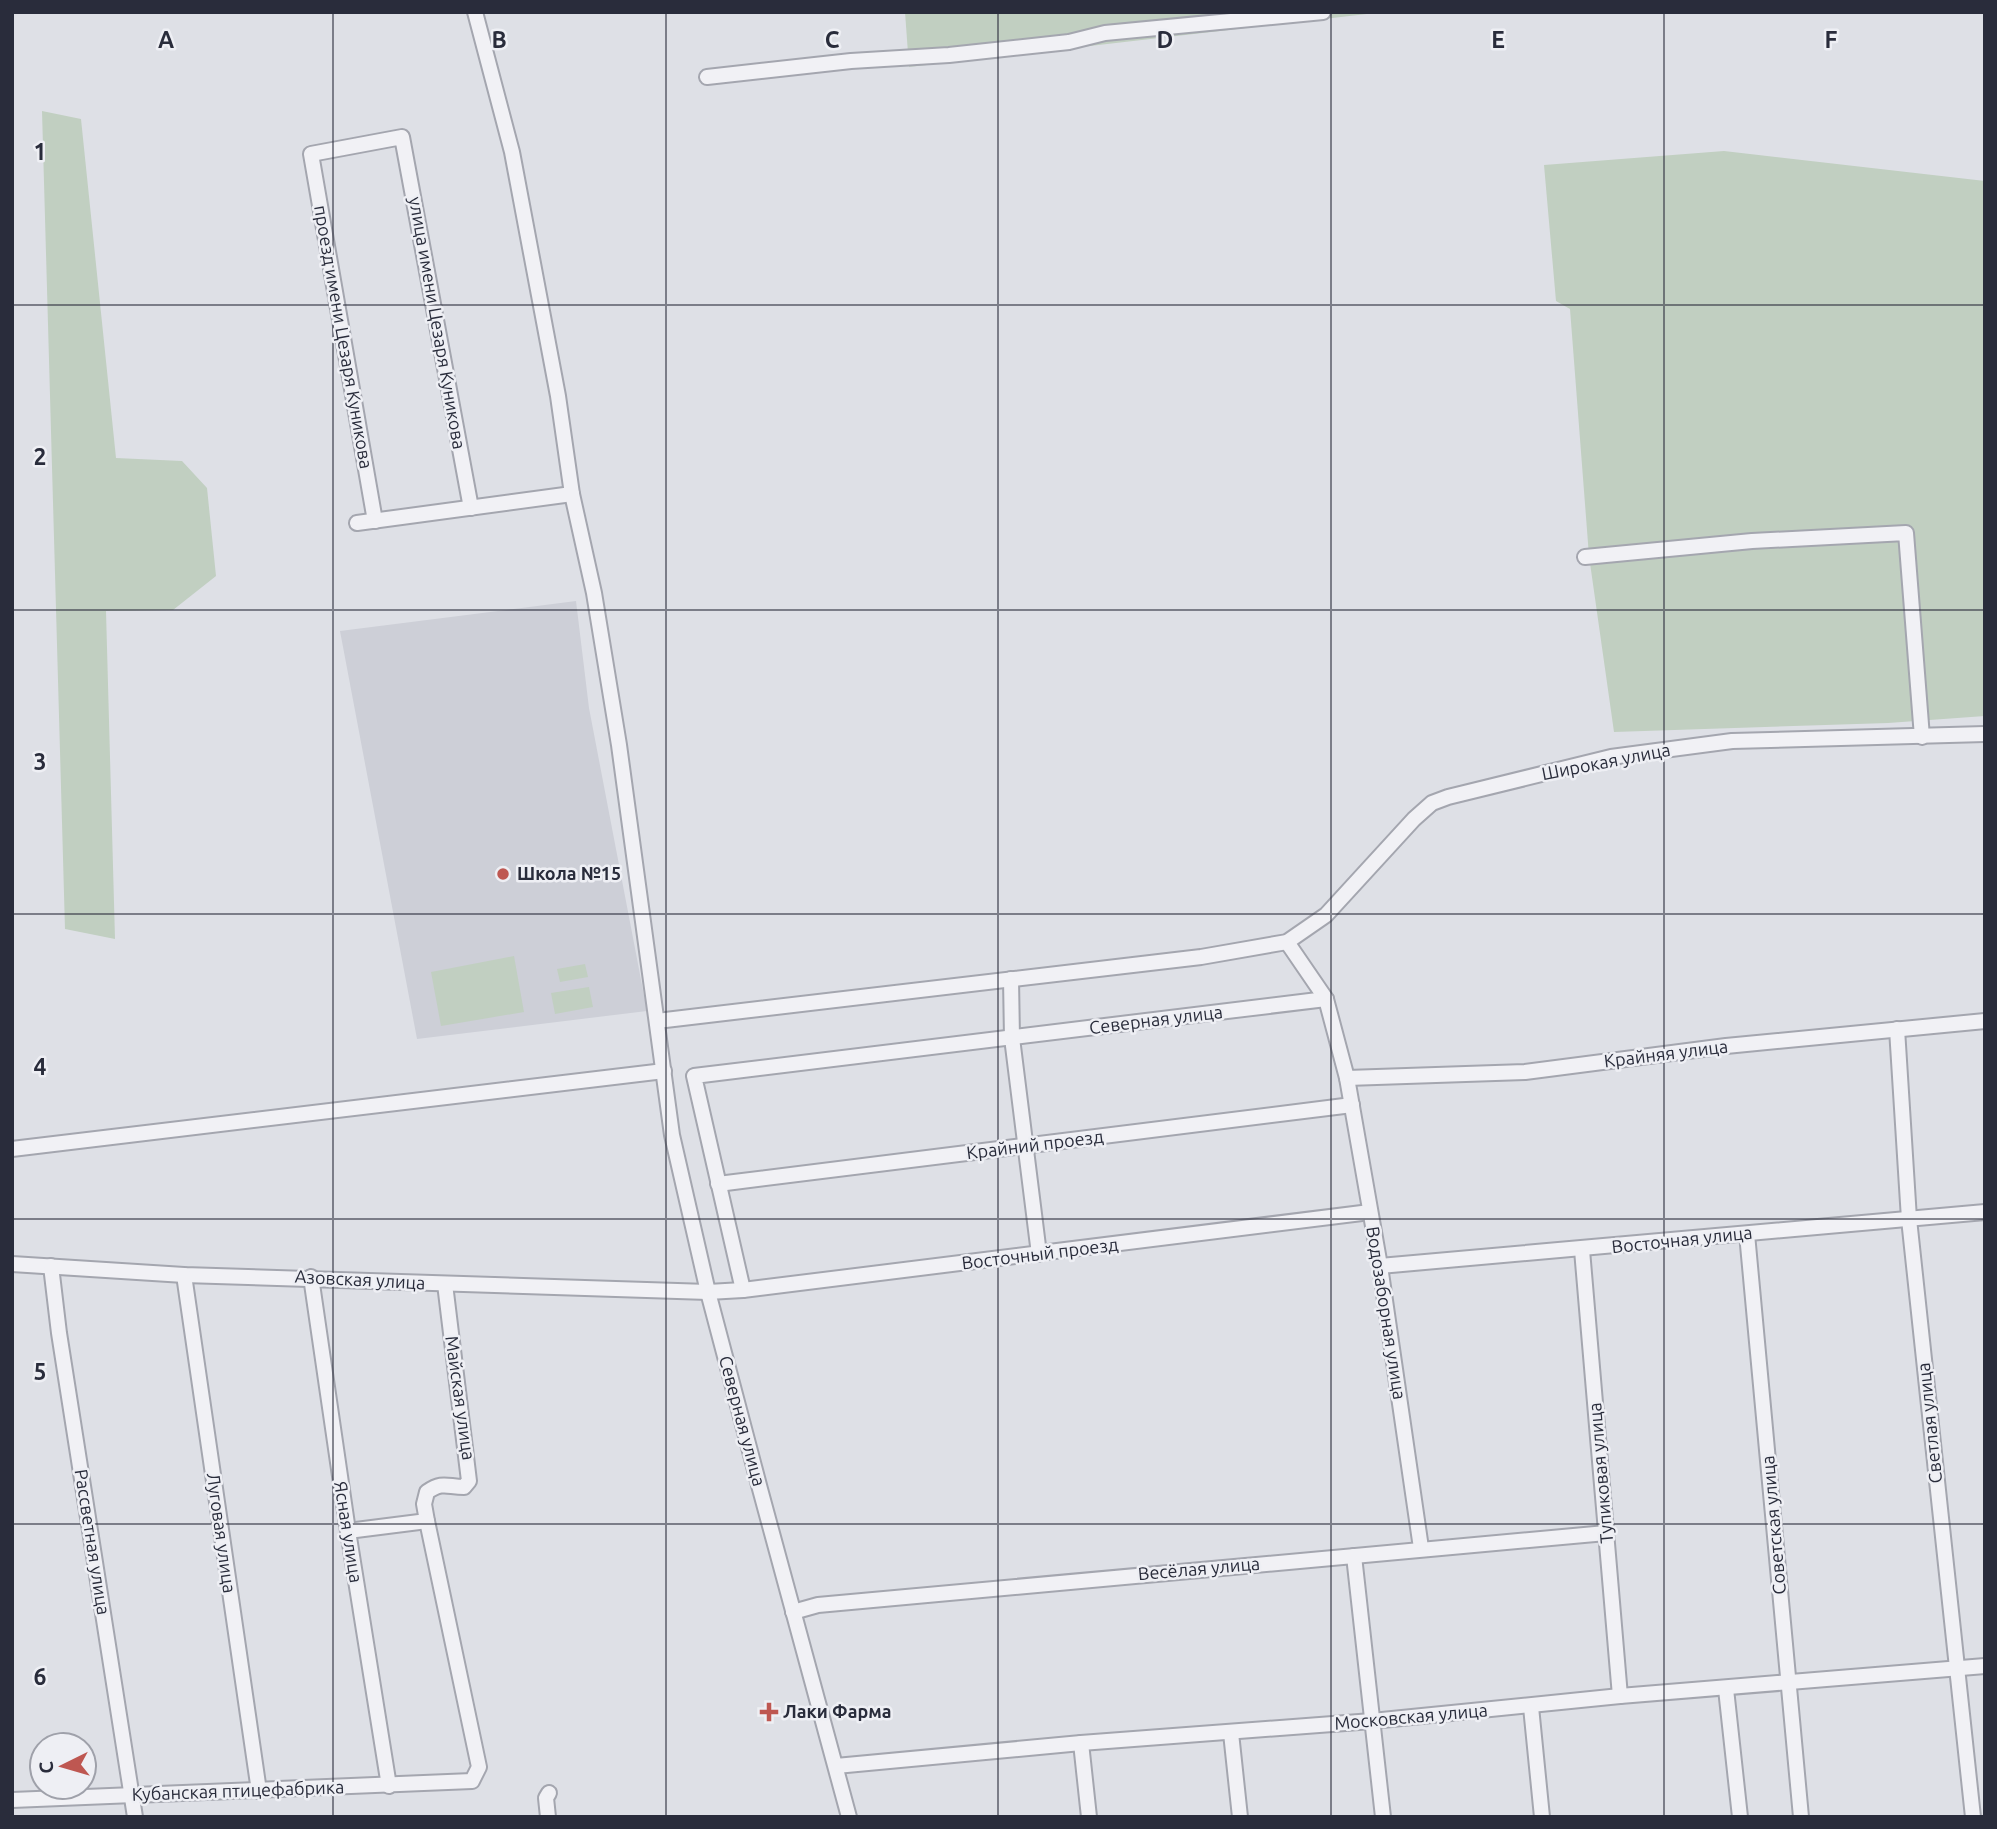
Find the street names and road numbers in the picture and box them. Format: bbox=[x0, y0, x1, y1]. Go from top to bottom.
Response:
street label: улица имени Цезаря Куникова bbox=[406, 195, 470, 451]
street label: проезд имени Цезаря Куникова bbox=[311, 204, 377, 470]
street label: Широкая улица bbox=[1540, 739, 1672, 783]
street label: Северная улица bbox=[1088, 1001, 1224, 1037]
street label: Крайняя улица bbox=[1603, 1035, 1729, 1071]
street label: Крайний проезд bbox=[965, 1126, 1105, 1162]
street label: Восточная улица bbox=[1611, 1222, 1753, 1256]
street label: Водозаборная улица bbox=[1363, 1225, 1411, 1401]
street label: Восточный проезд bbox=[960, 1233, 1120, 1273]
street label: Азовская улица bbox=[294, 1266, 426, 1292]
street label: Майская улица bbox=[442, 1334, 480, 1461]
street label: Северная улица bbox=[716, 1353, 770, 1488]
street label: Светлая улица bbox=[1913, 1362, 1945, 1484]
street label: Тупиковая улица bbox=[1584, 1402, 1616, 1544]
street label: Советская улица bbox=[1757, 1455, 1789, 1595]
street label: Рассветная улица bbox=[72, 1468, 114, 1616]
street label: Луговая улица bbox=[204, 1471, 240, 1594]
street label: Ясная улица bbox=[331, 1480, 367, 1584]
street label: Весёлая улица bbox=[1137, 1553, 1261, 1583]
street label: Московская улица bbox=[1333, 1699, 1488, 1733]
street label: Кубанская птицефабрика bbox=[131, 1776, 344, 1804]

